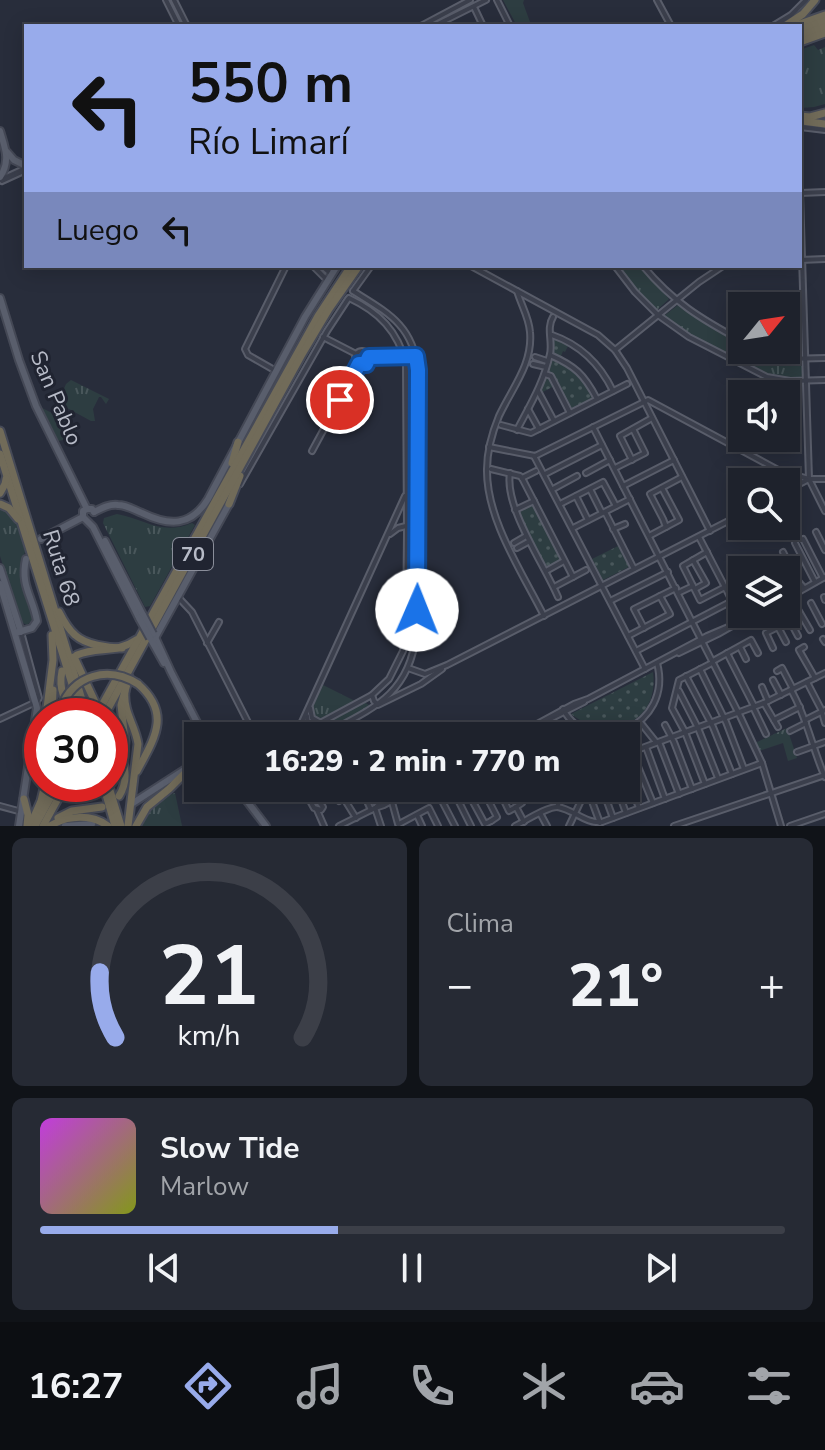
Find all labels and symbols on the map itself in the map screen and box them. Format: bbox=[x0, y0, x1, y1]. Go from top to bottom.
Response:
north arrow bbox=[728, 292, 800, 364]
street label: San Pablo bbox=[23, 346, 89, 450]
pin bbox=[306, 366, 374, 434]
street label: Ruta 68 bbox=[35, 526, 87, 610]
road number: 70 bbox=[173, 538, 213, 570]
position arrow bbox=[375, 568, 459, 652]
speed limit sign: 30 bbox=[24, 698, 128, 802]

